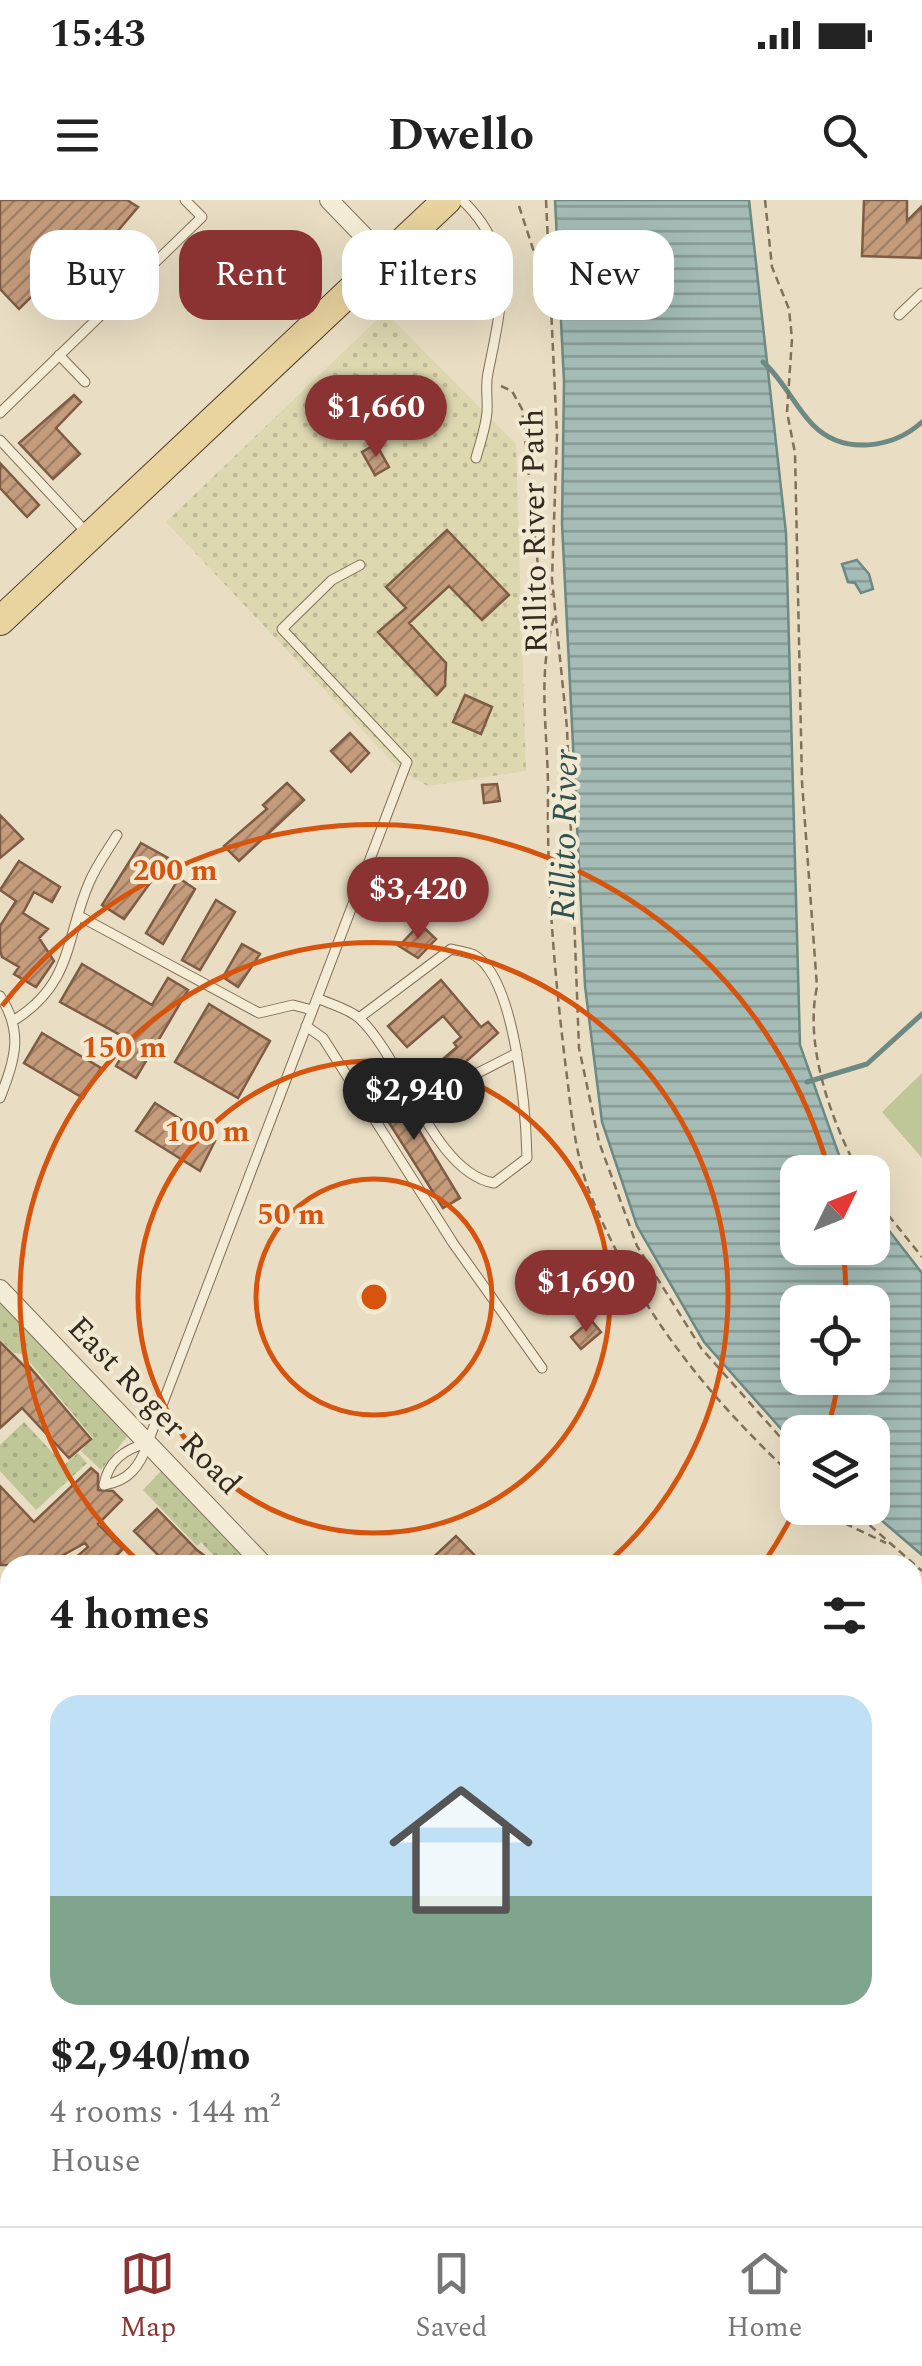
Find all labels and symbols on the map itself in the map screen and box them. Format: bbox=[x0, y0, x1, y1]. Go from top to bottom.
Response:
pin: $1,660 bbox=[295, 375, 457, 460]
street label: Rillito River Path bbox=[508, 408, 562, 654]
water label: Rillito River bbox=[537, 748, 593, 921]
text: 200 m bbox=[132, 848, 218, 894]
pin: $3,420 bbox=[337, 857, 499, 942]
text: 150 m bbox=[81, 1025, 167, 1071]
pin: $2,940 bbox=[333, 1058, 495, 1143]
text: 100 m bbox=[164, 1109, 250, 1155]
north arrow bbox=[780, 1155, 890, 1265]
text: 50 m bbox=[257, 1192, 325, 1238]
pin: $1,690 bbox=[505, 1250, 667, 1335]
centre of rings bbox=[356, 1279, 392, 1315]
street label: East Roger Road bbox=[55, 1305, 253, 1507]

